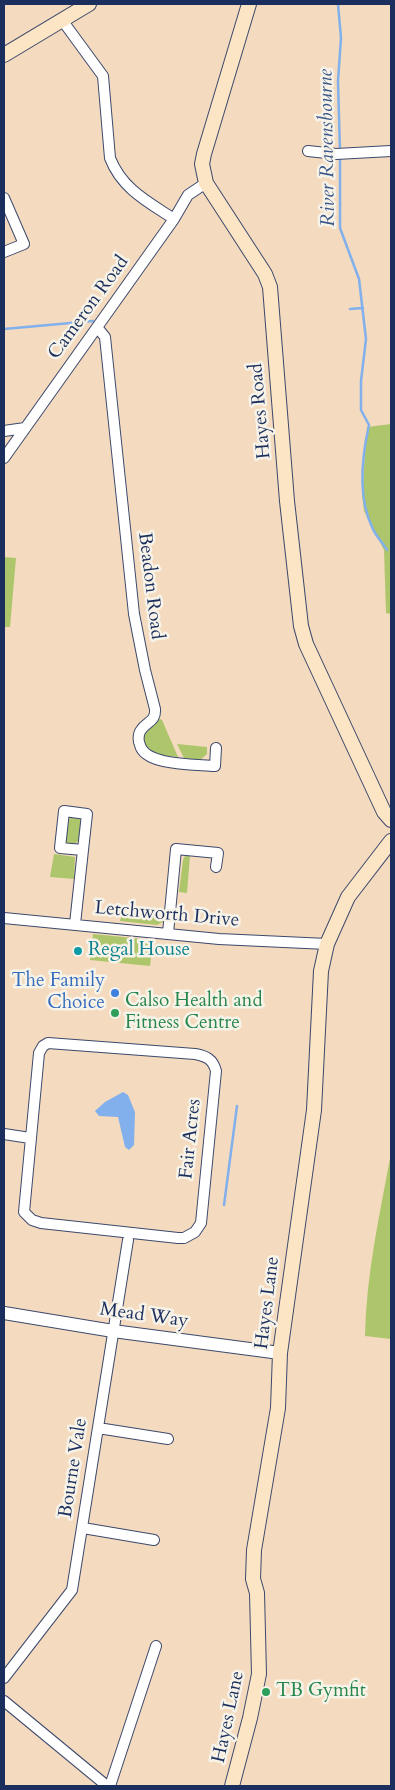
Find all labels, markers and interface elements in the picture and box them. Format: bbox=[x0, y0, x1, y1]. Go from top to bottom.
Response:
water label: River Ravensbourne bbox=[315, 69, 341, 227]
street label: Cameron Road bbox=[44, 252, 134, 364]
street label: Hayes Road bbox=[245, 362, 277, 460]
street label: Beadon Road bbox=[132, 531, 168, 641]
street label: Letchworth Drive bbox=[94, 897, 240, 933]
place label: Regal House bbox=[88, 940, 190, 962]
marker: Regal House bbox=[72, 945, 84, 957]
place label: The Family Choice bbox=[12, 971, 105, 1015]
marker: The Family Choice bbox=[109, 987, 121, 999]
place label: Calso Health and Fitness Centre bbox=[125, 991, 263, 1035]
marker: Calso Health and Fitness Centre bbox=[109, 1007, 121, 1019]
street label: Fair Acres bbox=[175, 1098, 207, 1180]
street label: Hayes Lane bbox=[251, 1255, 285, 1351]
street label: Mead Way bbox=[98, 1299, 190, 1333]
street label: Bourne Vale bbox=[55, 1416, 93, 1520]
street label: Hayes Lane bbox=[208, 1669, 250, 1765]
place label: TB Gymfit bbox=[276, 1681, 366, 1703]
marker: TB Gymfit bbox=[260, 1686, 272, 1698]

